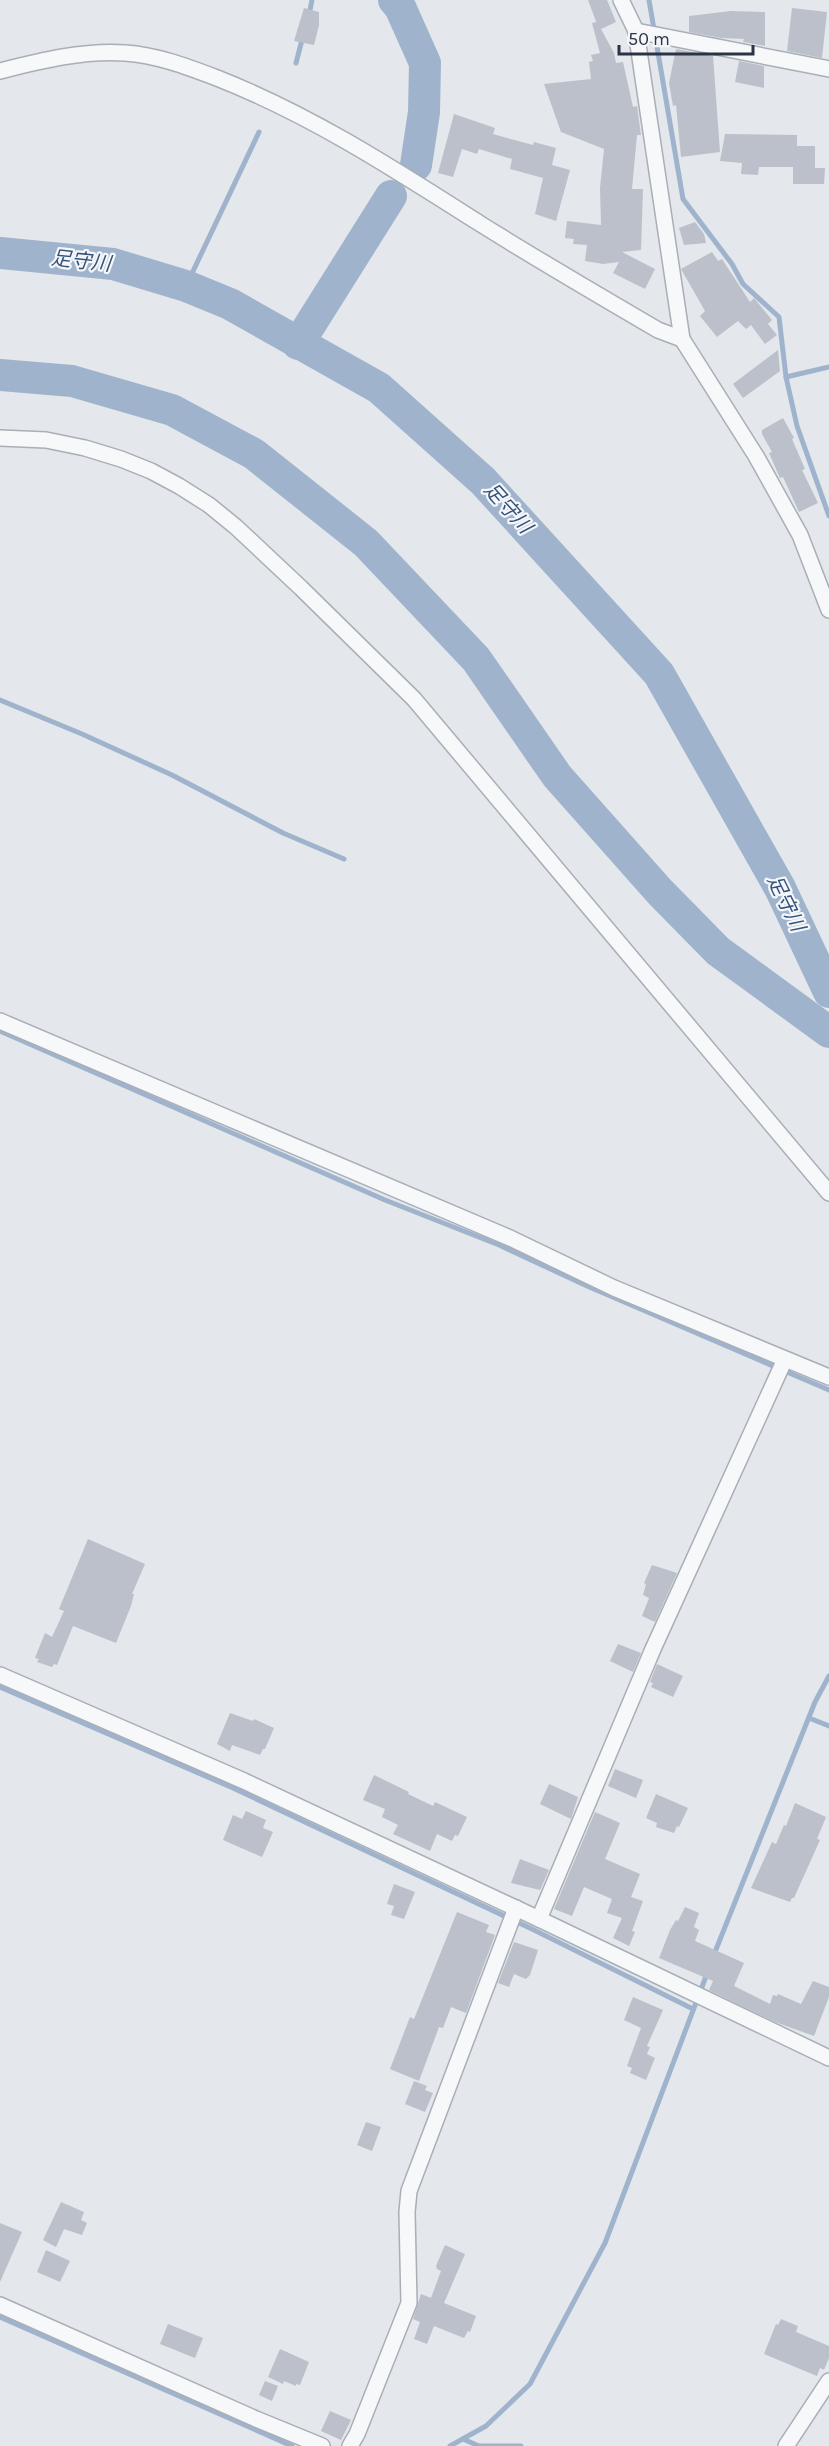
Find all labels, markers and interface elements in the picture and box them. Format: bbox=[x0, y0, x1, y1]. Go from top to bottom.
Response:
scale bar bbox=[619, 18, 752, 56]
text: 50 m bbox=[628, 28, 670, 50]
water label: 足守川 bbox=[50, 246, 114, 276]
water label: 足守川 bbox=[479, 478, 538, 539]
water label: 足守川 bbox=[763, 871, 810, 937]

